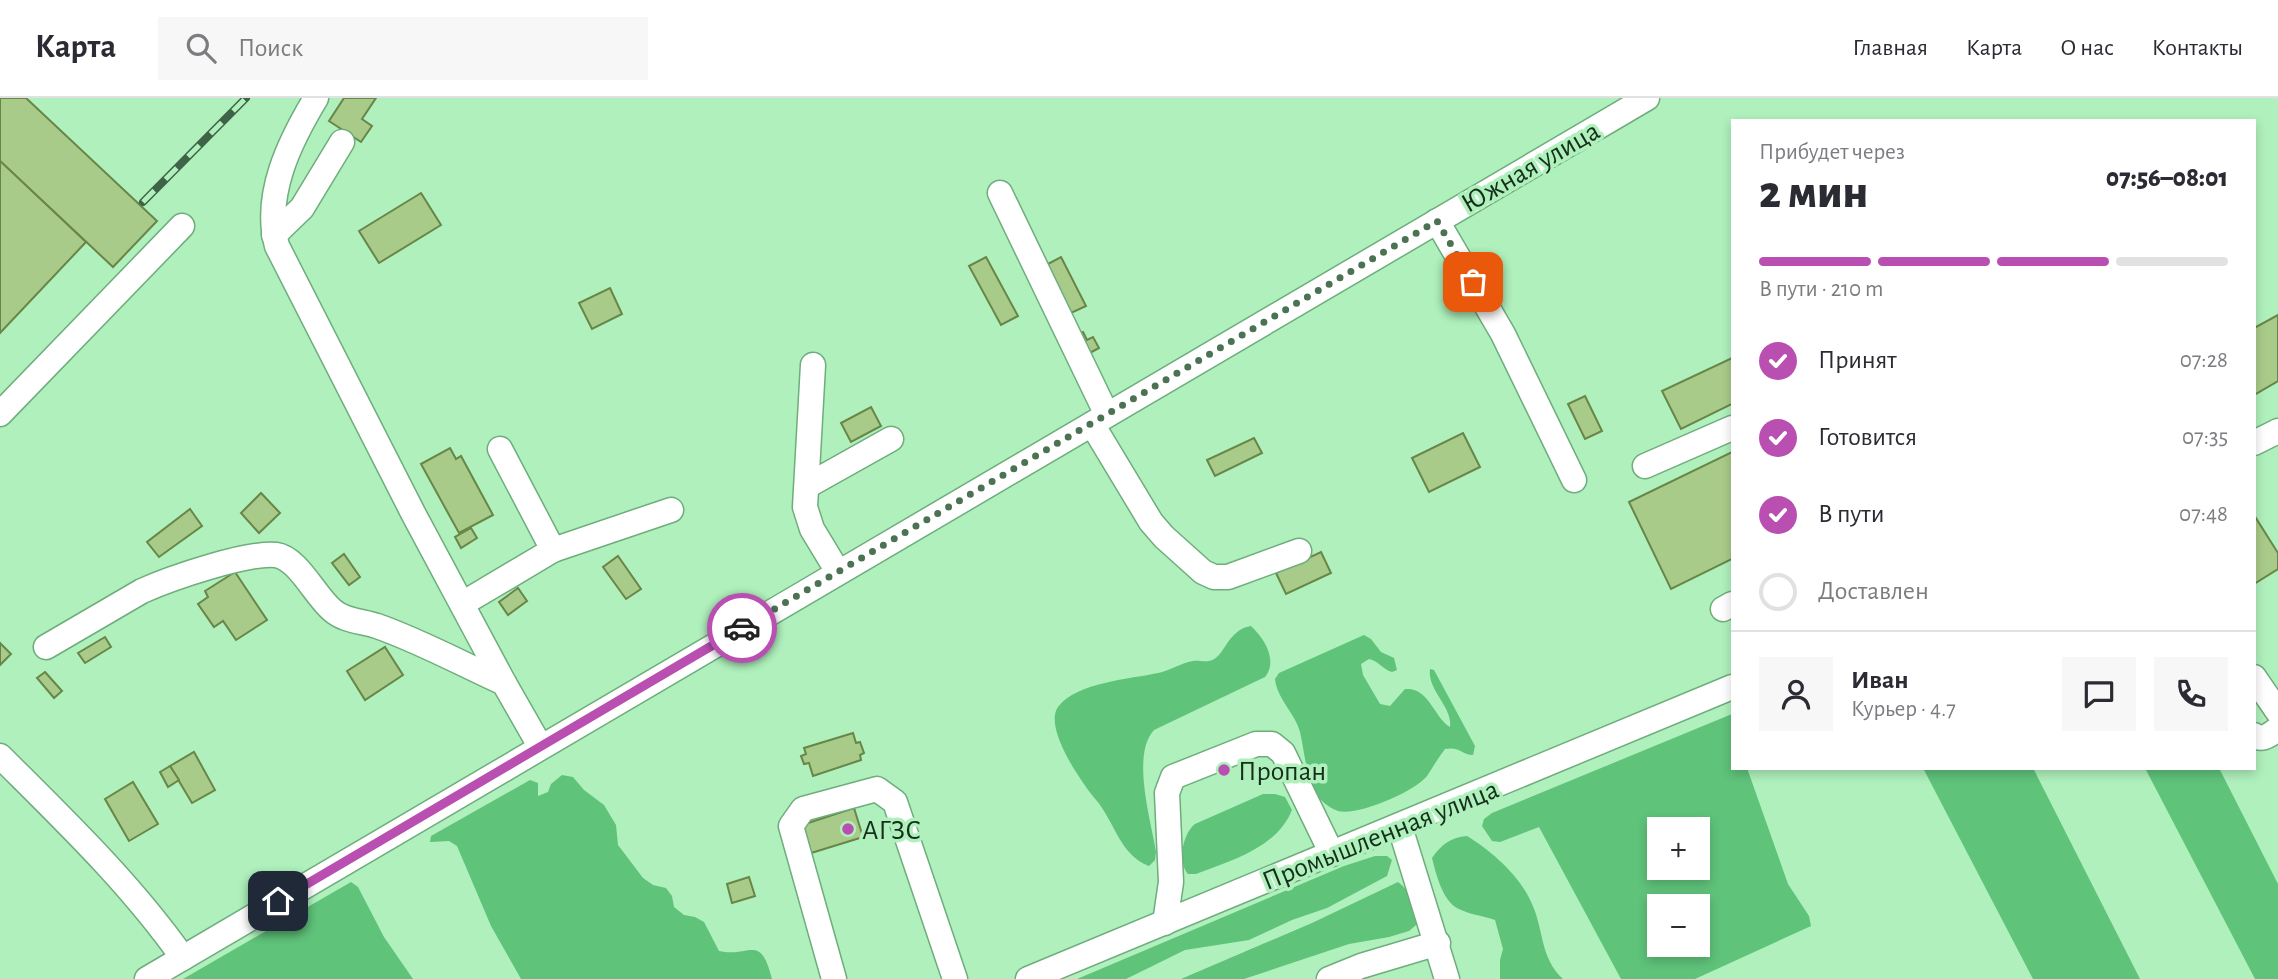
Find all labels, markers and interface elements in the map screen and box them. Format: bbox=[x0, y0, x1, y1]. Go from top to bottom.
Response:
search box bbox=[158, 17, 648, 80]
icon: search bbox=[182, 29, 220, 67]
text: Карта bbox=[35, 31, 116, 64]
text: Поиск bbox=[238, 35, 303, 61]
text: Главная bbox=[1853, 36, 1928, 60]
text: Карта bbox=[1966, 36, 2022, 60]
text: О нас bbox=[2060, 36, 2114, 60]
text: Контакты bbox=[2152, 36, 2243, 60]
street label: Южная улица bbox=[1457, 117, 1605, 218]
text: Прибудет через bbox=[1759, 141, 1905, 164]
text: 07:56–08:01 bbox=[2106, 165, 2228, 191]
text: 2 мин bbox=[1759, 170, 1868, 216]
pin bbox=[1443, 252, 1503, 312]
icon: bag bbox=[1454, 263, 1492, 301]
text: В пути · 210 m bbox=[1759, 278, 1883, 301]
icon: check bbox=[1759, 342, 1797, 380]
text: Принят bbox=[1818, 347, 1897, 373]
text: 07:28 bbox=[2180, 349, 2228, 372]
icon: check bbox=[1759, 419, 1797, 457]
text: Готовится bbox=[1818, 424, 1917, 450]
text: 07:35 bbox=[2182, 426, 2228, 449]
icon: check bbox=[1759, 496, 1797, 534]
text: В пути bbox=[1818, 501, 1884, 527]
text: 07:48 bbox=[2179, 503, 2228, 526]
text: Доставлен bbox=[1818, 578, 1929, 604]
courier bbox=[707, 593, 777, 663]
icon: car bbox=[723, 609, 761, 647]
button: person bbox=[1759, 657, 1833, 731]
button: chat bbox=[2062, 657, 2136, 731]
button: phone bbox=[2154, 657, 2228, 731]
text: Иван bbox=[1851, 667, 1909, 693]
text: Курьер · 4.7 bbox=[1851, 698, 1956, 721]
place label: Пропан bbox=[1238, 758, 1326, 786]
marker: Пропан bbox=[1216, 762, 1232, 778]
street label: Промышленная улица bbox=[1259, 776, 1503, 896]
place label: АГЗС bbox=[862, 817, 921, 845]
map controls bbox=[1647, 817, 1710, 957]
button: + bbox=[1647, 817, 1710, 880]
marker: АГЗС bbox=[840, 821, 856, 837]
pin bbox=[248, 871, 308, 931]
icon: home bbox=[259, 882, 297, 920]
button: − bbox=[1647, 894, 1710, 957]

